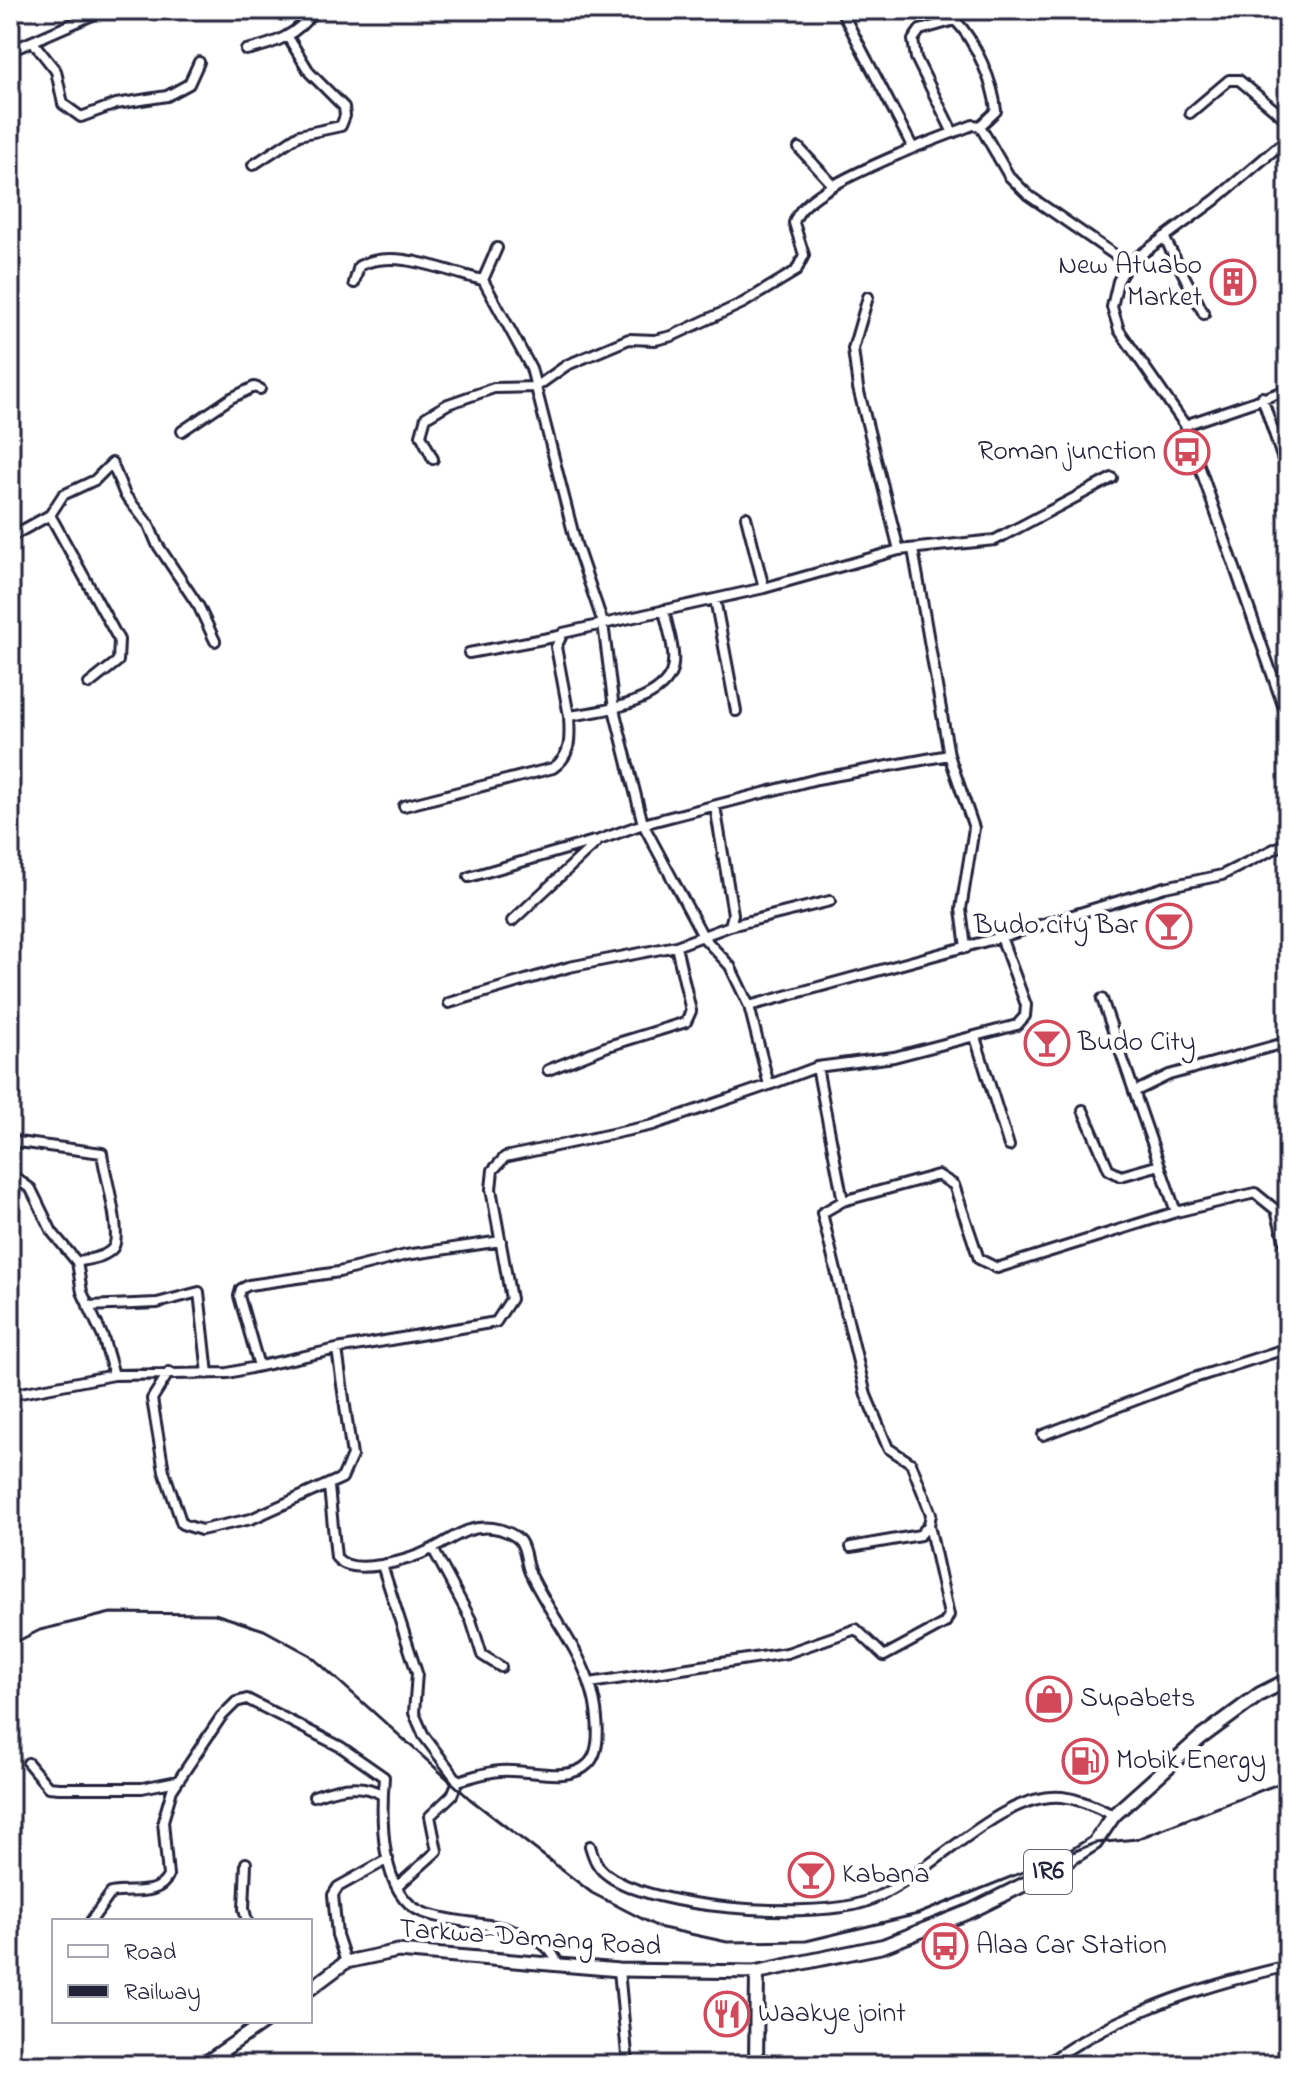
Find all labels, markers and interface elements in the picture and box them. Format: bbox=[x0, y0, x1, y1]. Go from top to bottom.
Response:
place label: New Atuabo Market bbox=[1058, 246, 1202, 319]
building icon: New Atuabo Market bbox=[1209, 258, 1257, 306]
bus stop icon: Roman junction bbox=[1163, 428, 1211, 476]
place label: Roman junction bbox=[978, 432, 1156, 473]
bar icon: Budo city Bar bbox=[1145, 902, 1193, 950]
place label: Budo city Bar bbox=[973, 906, 1138, 947]
bar icon: Budo City bbox=[1023, 1019, 1071, 1067]
place label: Budo City bbox=[1077, 1023, 1195, 1064]
shop icon: Supabets bbox=[1025, 1675, 1073, 1723]
place label: Supabets bbox=[1080, 1679, 1195, 1720]
fuel station icon: Mobik Energy bbox=[1061, 1737, 1109, 1785]
place label: Mobik Energy bbox=[1116, 1741, 1266, 1782]
road number: IR6 bbox=[1024, 1850, 1072, 1894]
bar icon: Kabana bbox=[787, 1851, 835, 1899]
place label: Kabana bbox=[842, 1855, 930, 1896]
street label: Tarkwa-Damang Road bbox=[397, 1909, 663, 1969]
legend bbox=[52, 1919, 312, 2023]
bus stop icon: Alaa Car Station bbox=[921, 1922, 969, 1970]
place label: Alaa Car Station bbox=[976, 1926, 1167, 1967]
text: Road bbox=[124, 1936, 177, 1971]
text: Railway bbox=[124, 1976, 201, 2012]
restaurant icon: Waakye joint bbox=[703, 1990, 751, 2038]
place label: Waakye joint bbox=[758, 1994, 906, 2035]

